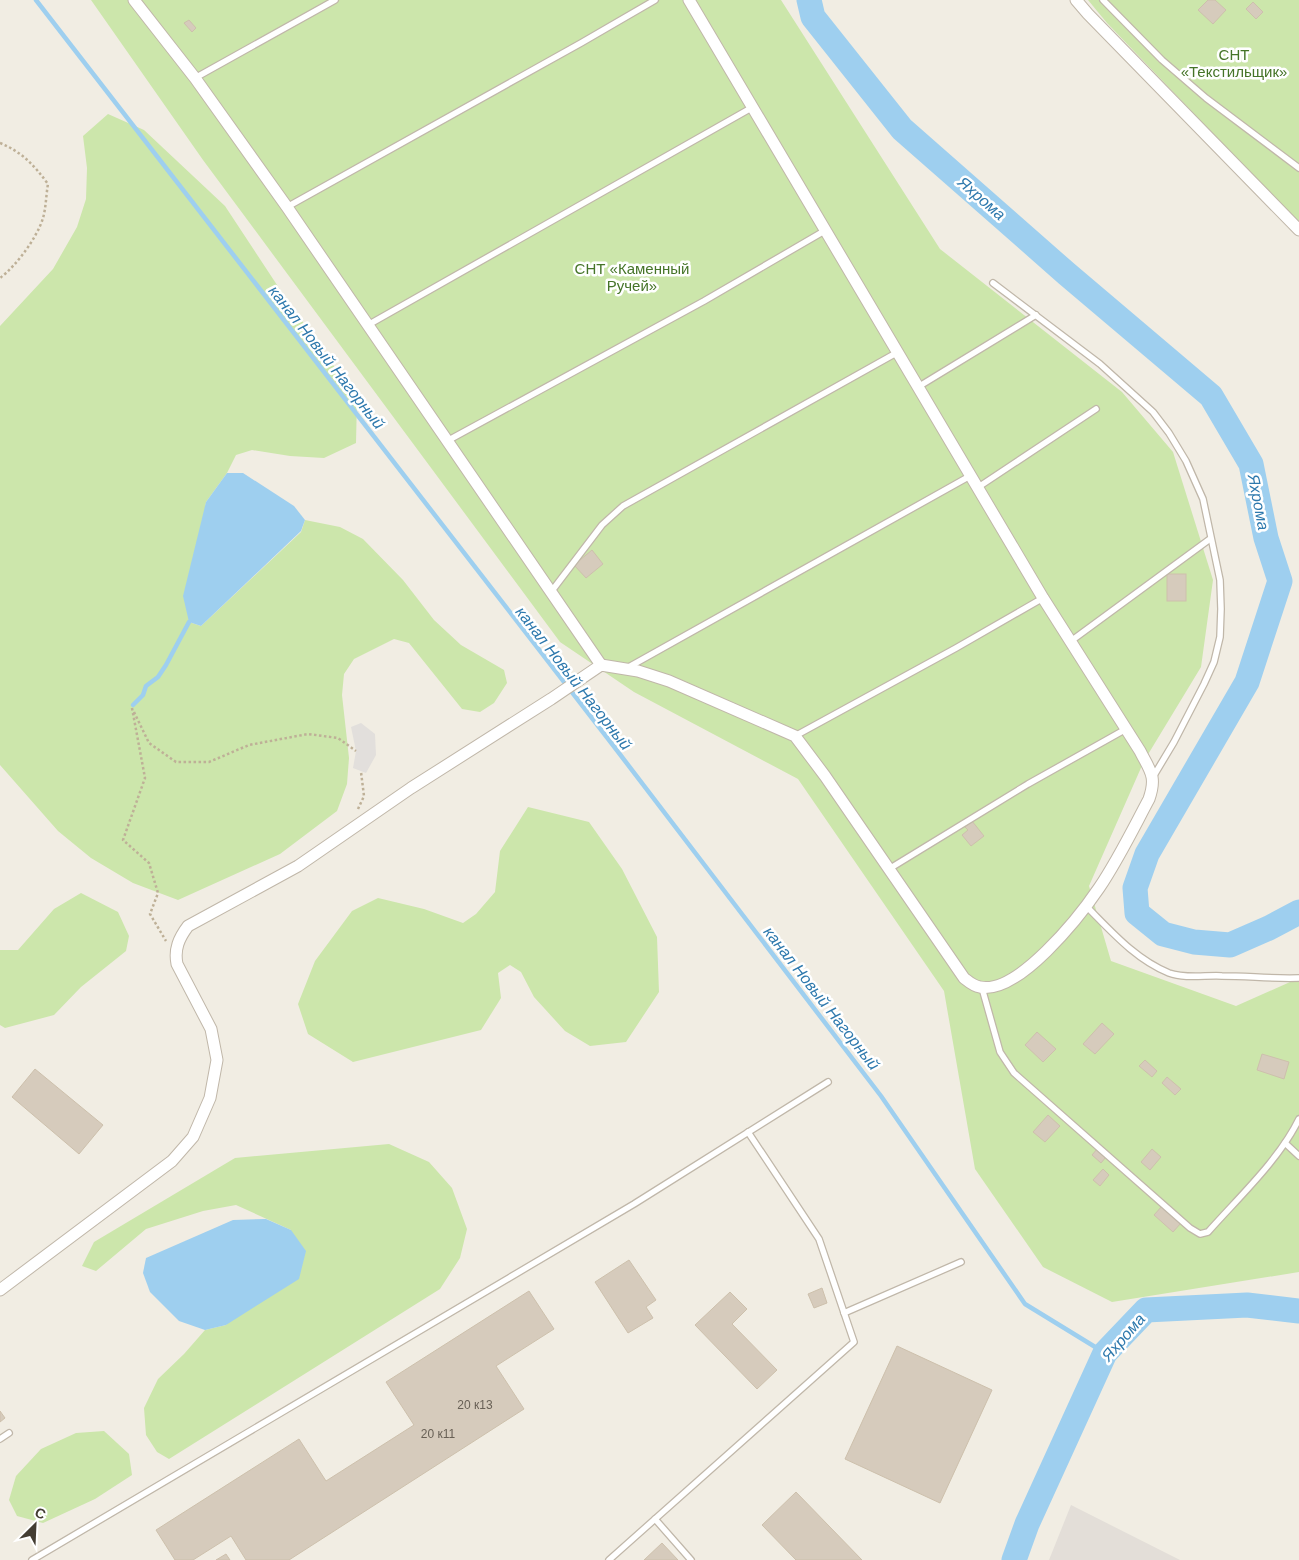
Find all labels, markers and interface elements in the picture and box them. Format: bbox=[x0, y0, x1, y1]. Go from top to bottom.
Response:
park label: СНТ «Текстильщик» bbox=[1181, 46, 1287, 80]
water label: Яхрома bbox=[954, 173, 1009, 223]
park label: СНТ «Каменный Ручей» bbox=[575, 260, 689, 294]
water label: канал Новый Нагорный bbox=[265, 282, 388, 432]
water label: Яхрома bbox=[1245, 472, 1272, 532]
water label: канал Новый Нагорный bbox=[512, 603, 635, 753]
water label: канал Новый Нагорный bbox=[760, 923, 883, 1073]
water label: Яхрома bbox=[1098, 1310, 1148, 1365]
house number: 20 к13 bbox=[457, 1398, 493, 1412]
house number: 20 к11 bbox=[421, 1427, 456, 1441]
north arrow bbox=[10, 1500, 60, 1550]
text: С bbox=[32, 1504, 48, 1522]

